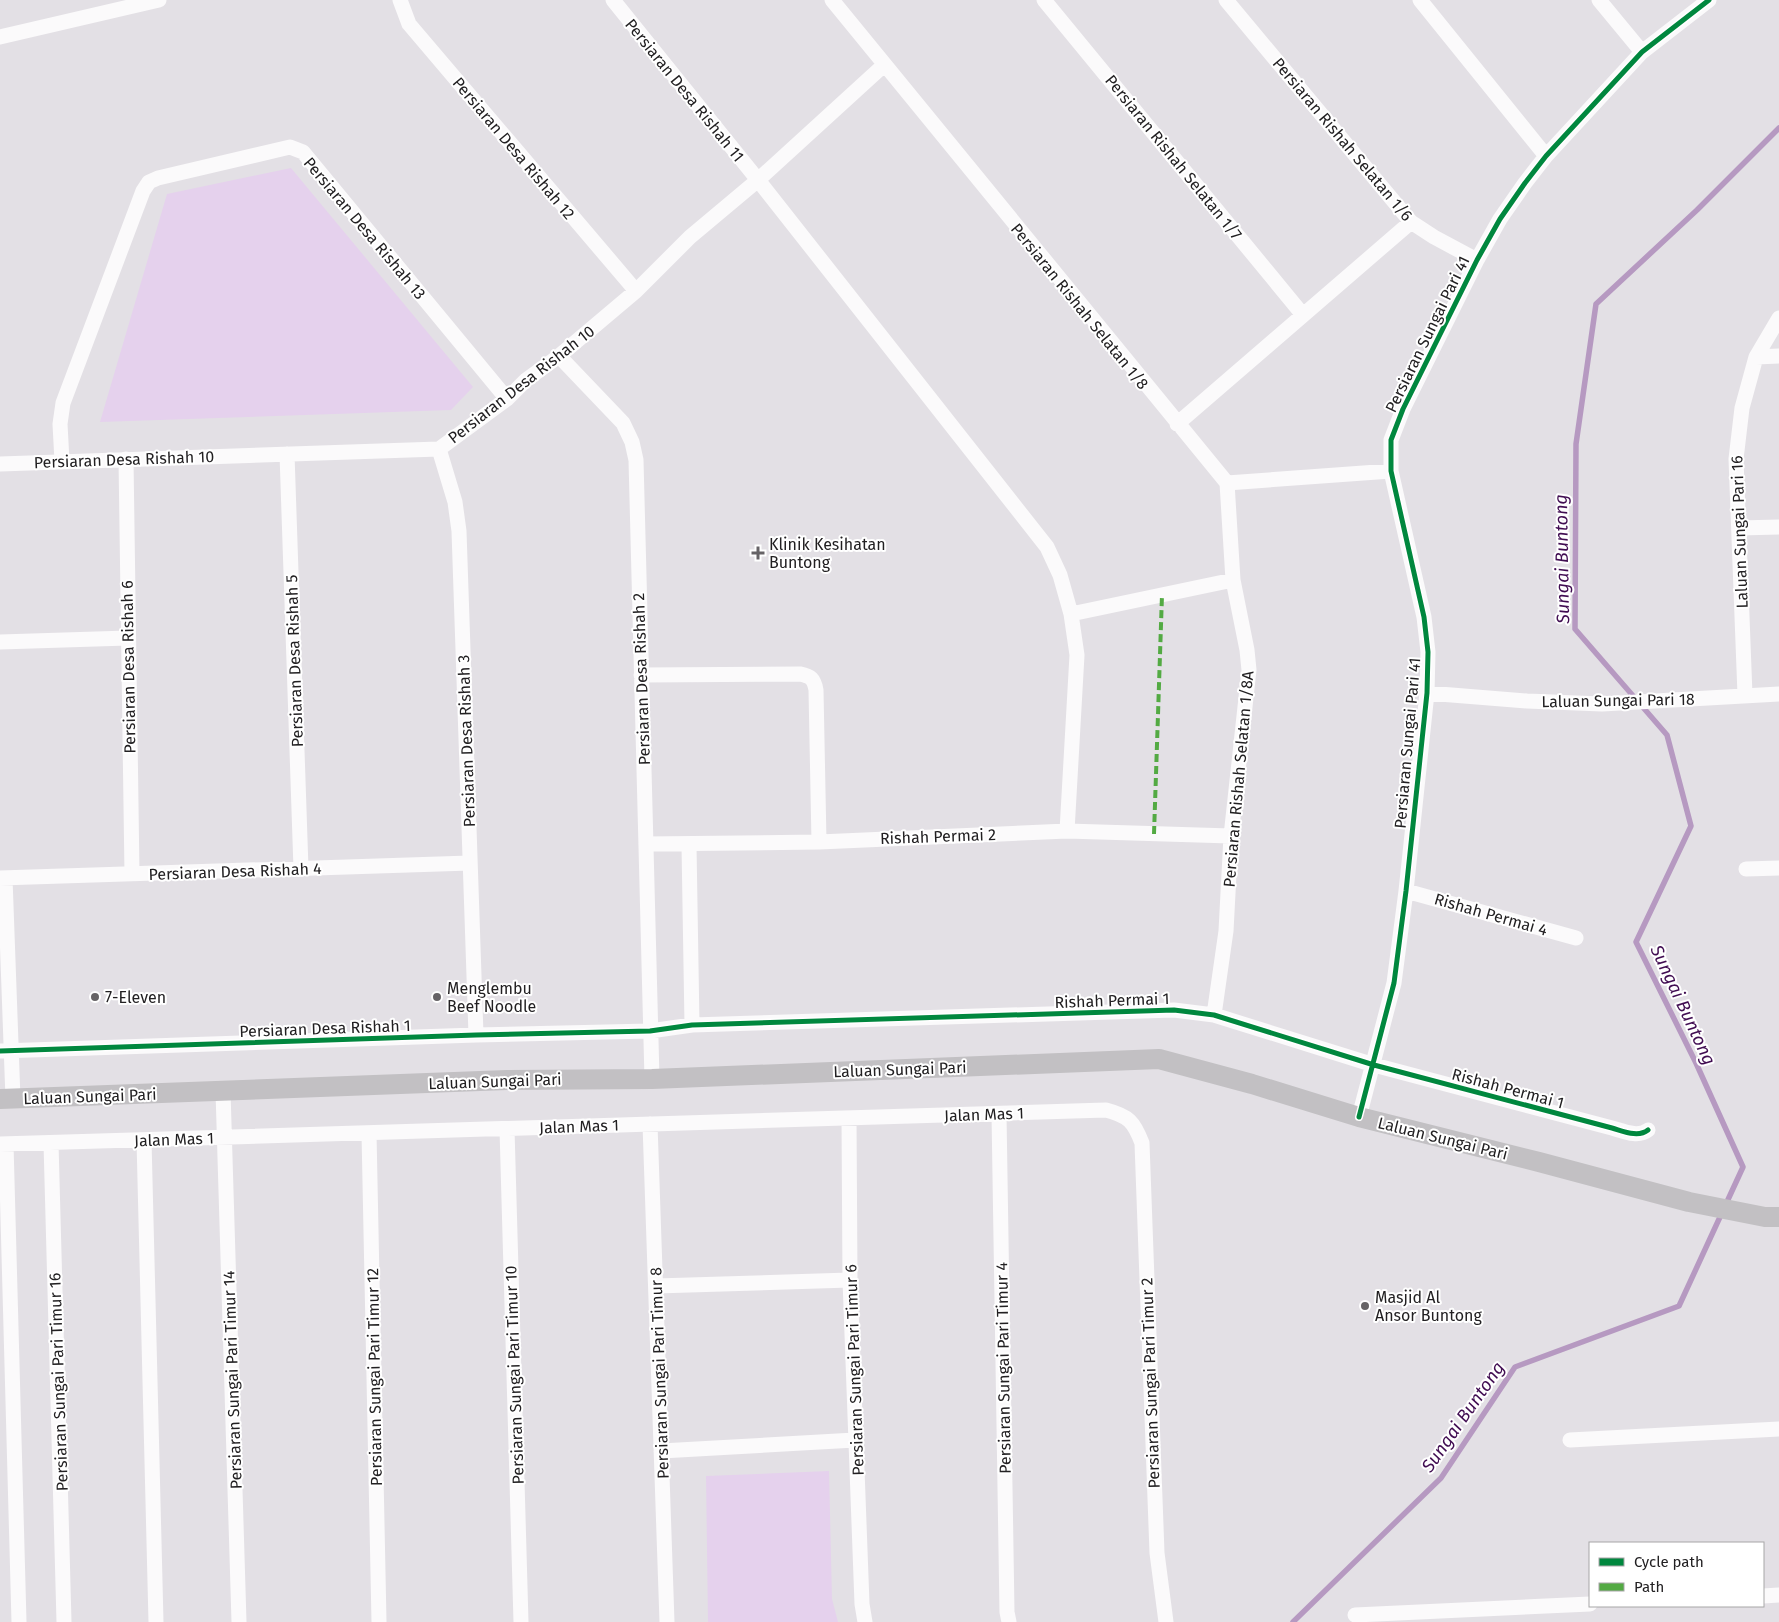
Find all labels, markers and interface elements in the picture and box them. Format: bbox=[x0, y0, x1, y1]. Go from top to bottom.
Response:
street label: Persiaran Desa Rishah 11 bbox=[621, 15, 748, 166]
street label: Persiaran Rishah Selatan 1/6 bbox=[1269, 54, 1417, 225]
street label: Persiaran Rishah Selatan 1/7 bbox=[1101, 71, 1246, 244]
street label: Persiaran Desa Rishah 12 bbox=[449, 73, 579, 223]
street label: Persiaran Desa Rishah 13 bbox=[300, 153, 430, 303]
street label: Persiaran Rishah Selatan 1/8 bbox=[1007, 220, 1153, 393]
street label: Persiaran Sungai Pari 41 bbox=[1381, 253, 1474, 415]
street label: Persiaran Desa Rishah 10 bbox=[444, 321, 598, 447]
street label: Persiaran Desa Rishah 10 bbox=[33, 447, 215, 472]
street label: Laluan Sungai Pari 16 bbox=[1727, 455, 1752, 609]
water label: Sungai Buntong bbox=[1550, 494, 1574, 625]
place label: Klinik Kesihatan Buntong bbox=[769, 535, 886, 572]
marker: Klinik Kesihatan Buntong bbox=[751, 546, 765, 560]
street label: Persiaran Desa Rishah 5 bbox=[282, 574, 307, 748]
street label: Persiaran Desa Rishah 6 bbox=[117, 580, 140, 754]
street label: Persiaran Desa Rishah 2 bbox=[629, 592, 654, 766]
street label: Persiaran Desa Rishah 3 bbox=[454, 654, 479, 828]
street label: Persiaran Sungai Pari 41 bbox=[1391, 657, 1424, 829]
street label: Persiaran Rishah Selatan 1/8A bbox=[1220, 669, 1257, 888]
street label: Laluan Sungai Pari 18 bbox=[1541, 690, 1695, 711]
street label: Rishah Permai 2 bbox=[880, 825, 996, 848]
street label: Persiaran Desa Rishah 4 bbox=[148, 859, 322, 884]
street label: Rishah Permai 4 bbox=[1432, 889, 1550, 940]
water label: Sungai Buntong bbox=[1645, 941, 1720, 1068]
place label: Menglembu Beef Noodle bbox=[447, 979, 536, 1016]
place label: 7-Eleven bbox=[105, 988, 166, 1007]
street label: Rishah Permai 1 bbox=[1054, 989, 1170, 1012]
marker: 7-Eleven bbox=[89, 991, 101, 1003]
marker: Menglembu Beef Noodle bbox=[431, 991, 443, 1003]
street label: Persiaran Desa Rishah 1 bbox=[239, 1016, 411, 1041]
street label: Laluan Sungai Pari bbox=[833, 1058, 967, 1081]
street label: Rishah Permai 1 bbox=[1450, 1064, 1566, 1113]
street label: Laluan Sungai Pari bbox=[428, 1070, 562, 1093]
street label: Laluan Sungai Pari bbox=[23, 1085, 157, 1108]
street label: Jalan Mas 1 bbox=[944, 1104, 1024, 1125]
street label: Laluan Sungai Pari bbox=[1376, 1113, 1510, 1164]
street label: Jalan Mas 1 bbox=[539, 1116, 619, 1137]
street label: Jalan Mas 1 bbox=[134, 1129, 214, 1150]
street label: Persiaran Sungai Pari Timur 4 bbox=[992, 1261, 1015, 1474]
street label: Persiaran Sungai Pari Timur 6 bbox=[841, 1264, 868, 1476]
street label: Persiaran Sungai Pari Timur 10 bbox=[501, 1265, 528, 1485]
street label: Persiaran Sungai Pari Timur 8 bbox=[646, 1267, 673, 1479]
street label: Persiaran Sungai Pari Timur 12 bbox=[363, 1268, 386, 1486]
street label: Persiaran Sungai Pari Timur 14 bbox=[219, 1270, 246, 1490]
street label: Persiaran Sungai Pari Timur 16 bbox=[45, 1272, 72, 1492]
street label: Persiaran Sungai Pari Timur 2 bbox=[1137, 1277, 1164, 1489]
place label: Masjid Al Ansor Buntong bbox=[1375, 1288, 1482, 1325]
marker: Masjid Al Ansor Buntong bbox=[1359, 1300, 1371, 1312]
water label: Sungai Buntong bbox=[1416, 1358, 1509, 1477]
legend bbox=[1589, 1542, 1764, 1607]
text: Cycle path bbox=[1634, 1553, 1704, 1571]
text: Path bbox=[1634, 1578, 1664, 1596]

